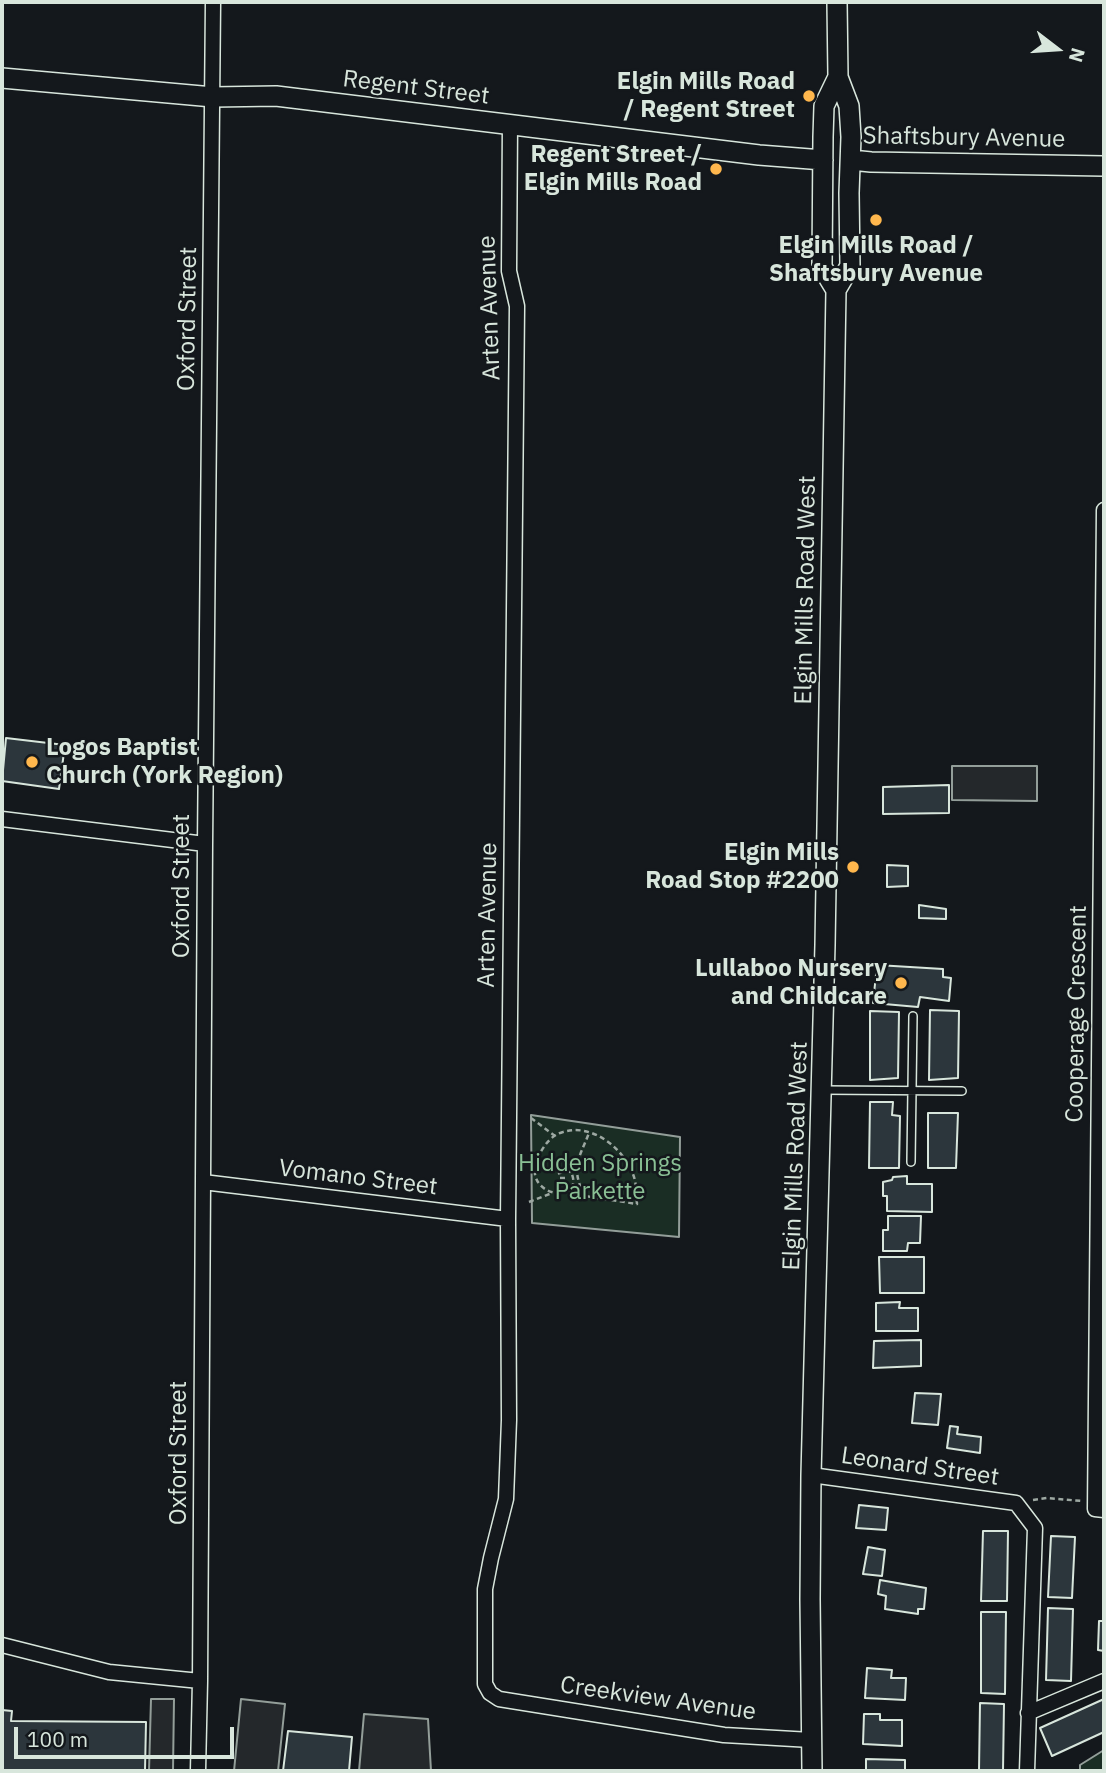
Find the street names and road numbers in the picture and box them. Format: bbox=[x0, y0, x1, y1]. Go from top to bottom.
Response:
street label: Regent Street bbox=[341, 65, 491, 111]
street label: Shaftsbury Avenue bbox=[862, 122, 1066, 154]
street label: Arten Avenue bbox=[473, 235, 507, 381]
street label: Oxford Street bbox=[172, 247, 204, 391]
street label: Elgin Mills Road West bbox=[790, 475, 822, 705]
street label: Oxford Street bbox=[168, 814, 196, 958]
street label: Arten Avenue bbox=[472, 842, 504, 988]
street label: Cooperage Crescent bbox=[1061, 905, 1093, 1123]
street label: Elgin Mills Road West bbox=[778, 1041, 814, 1271]
street label: Vomano Street bbox=[277, 1154, 439, 1202]
street label: Oxford Street bbox=[165, 1381, 193, 1525]
street label: Leonard Street bbox=[839, 1442, 1001, 1492]
street label: Creekview Avenue bbox=[558, 1671, 758, 1727]

